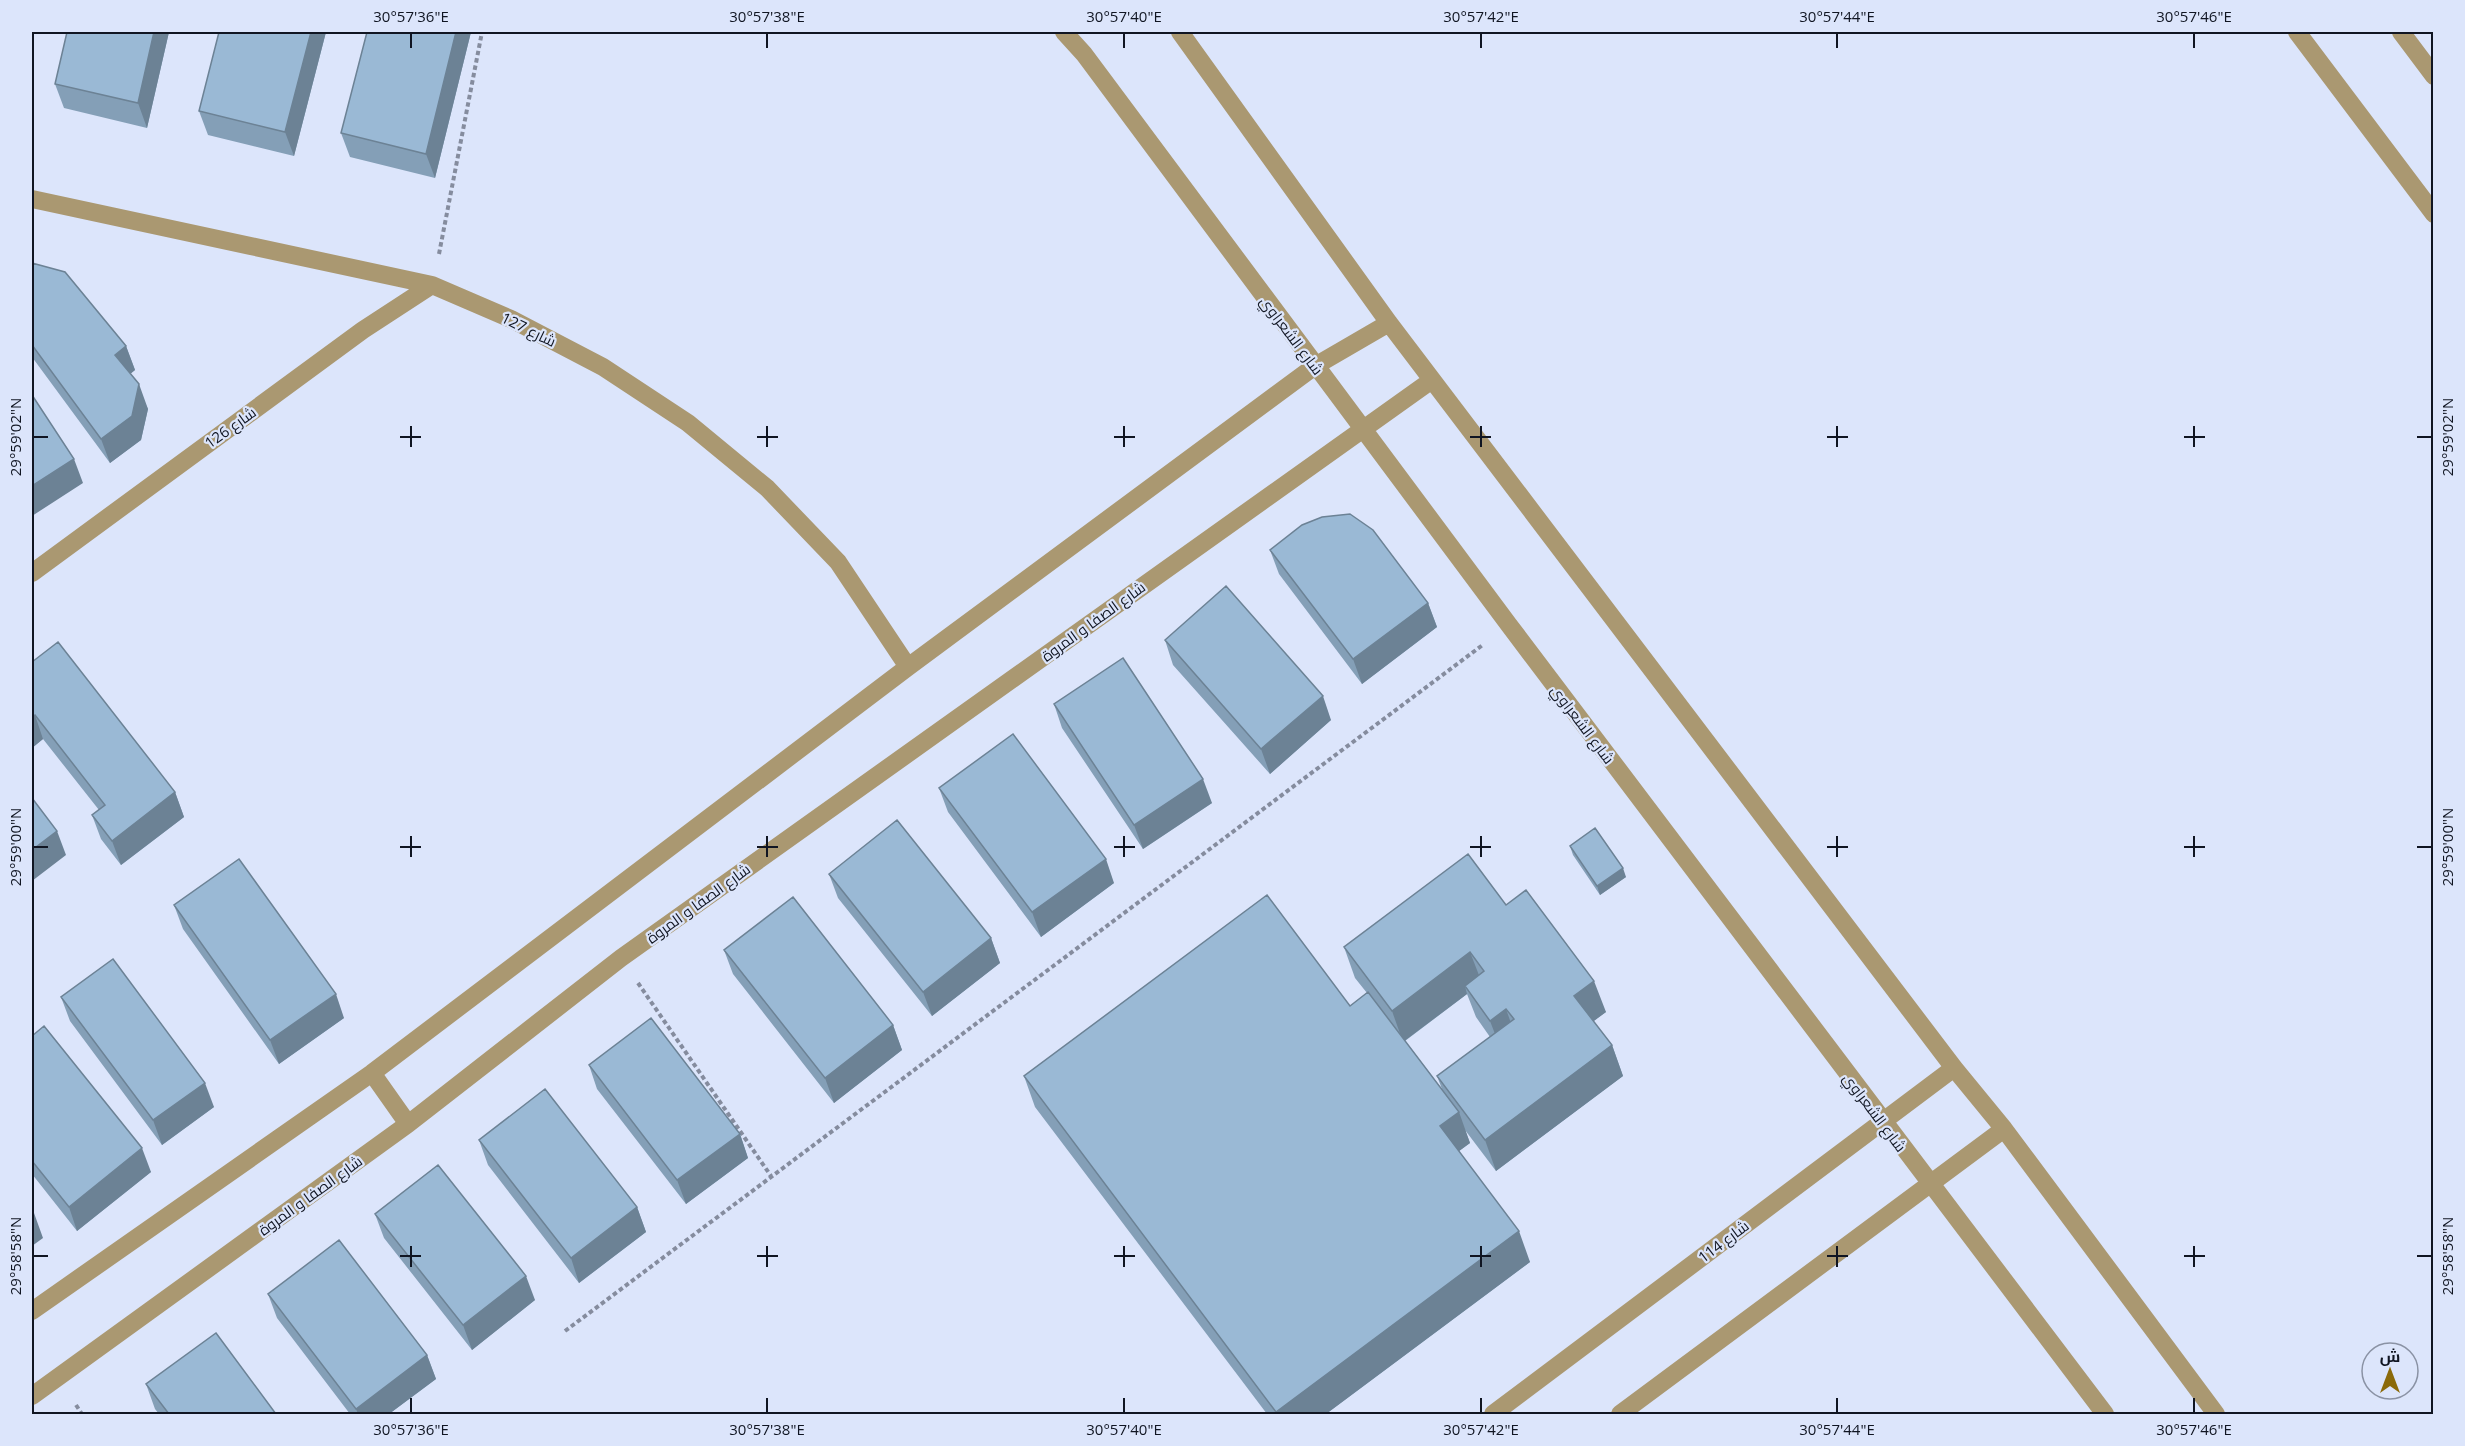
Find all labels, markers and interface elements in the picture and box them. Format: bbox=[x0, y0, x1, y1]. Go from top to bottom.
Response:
text: 30°57'36"E bbox=[373, 6, 449, 26]
text: 30°57'38"E bbox=[729, 6, 805, 26]
text: 30°57'40"E bbox=[1086, 6, 1162, 26]
text: 30°57'42"E bbox=[1443, 6, 1519, 26]
text: 30°57'44"E bbox=[1799, 6, 1875, 26]
text: 30°57'46"E bbox=[2156, 6, 2232, 26]
street label: شارع الشعراوي bbox=[1253, 292, 1328, 380]
street label: شارع 127 bbox=[497, 307, 560, 353]
text: 29°59'02"N bbox=[5, 398, 25, 476]
text: 29°59'02"N bbox=[2437, 398, 2457, 476]
street label: شارع 126 bbox=[200, 402, 261, 454]
street label: شارع الصفا و المروة bbox=[1037, 577, 1150, 667]
street label: شارع الشعراوي bbox=[1544, 681, 1619, 769]
text: 29°59'00"N bbox=[5, 808, 25, 886]
text: 29°59'00"N bbox=[2437, 808, 2457, 886]
street label: شارع الصفا و المروة bbox=[642, 859, 755, 949]
street label: شارع الشعراوي bbox=[1836, 1069, 1911, 1157]
street label: شارع الصفا و المروة bbox=[254, 1151, 367, 1241]
street label: شارع 114 bbox=[1694, 1215, 1754, 1268]
text: 29°58'58"N bbox=[5, 1217, 25, 1295]
text: 29°58'58"N bbox=[2437, 1217, 2457, 1295]
north arrow bbox=[2360, 1341, 2420, 1401]
text: ش bbox=[2380, 1345, 2400, 1367]
text: 30°57'36"E bbox=[373, 1419, 449, 1439]
text: 30°57'38"E bbox=[729, 1419, 805, 1439]
text: 30°57'40"E bbox=[1086, 1419, 1162, 1439]
text: 30°57'42"E bbox=[1443, 1419, 1519, 1439]
text: 30°57'44"E bbox=[1799, 1419, 1875, 1439]
text: 30°57'46"E bbox=[2156, 1419, 2232, 1439]

